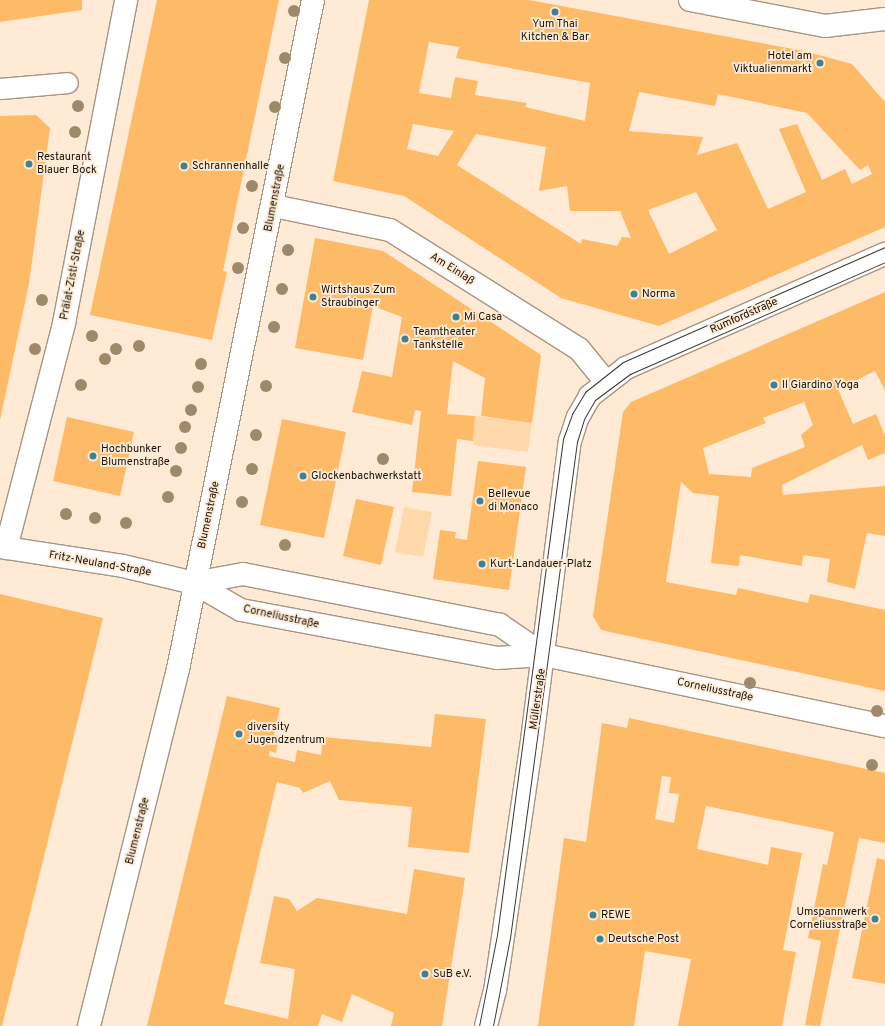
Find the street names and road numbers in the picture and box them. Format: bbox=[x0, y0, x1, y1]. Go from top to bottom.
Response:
street label: Blumenstraße bbox=[262, 163, 288, 233]
street label: Prälat-Zistl-Straße bbox=[58, 229, 88, 321]
street label: Am Einlaß bbox=[427, 250, 477, 288]
street label: Rumfordstraße bbox=[708, 295, 780, 337]
street label: Blumenstraße bbox=[195, 480, 223, 550]
street label: Fritz-Neuland-Straße bbox=[48, 548, 152, 580]
street label: Corneliusstraße bbox=[242, 602, 320, 632]
street label: Müllerstraße bbox=[527, 668, 549, 730]
street label: Corneliusstraße bbox=[676, 675, 754, 705]
street label: Blumenstraße bbox=[123, 796, 153, 866]

